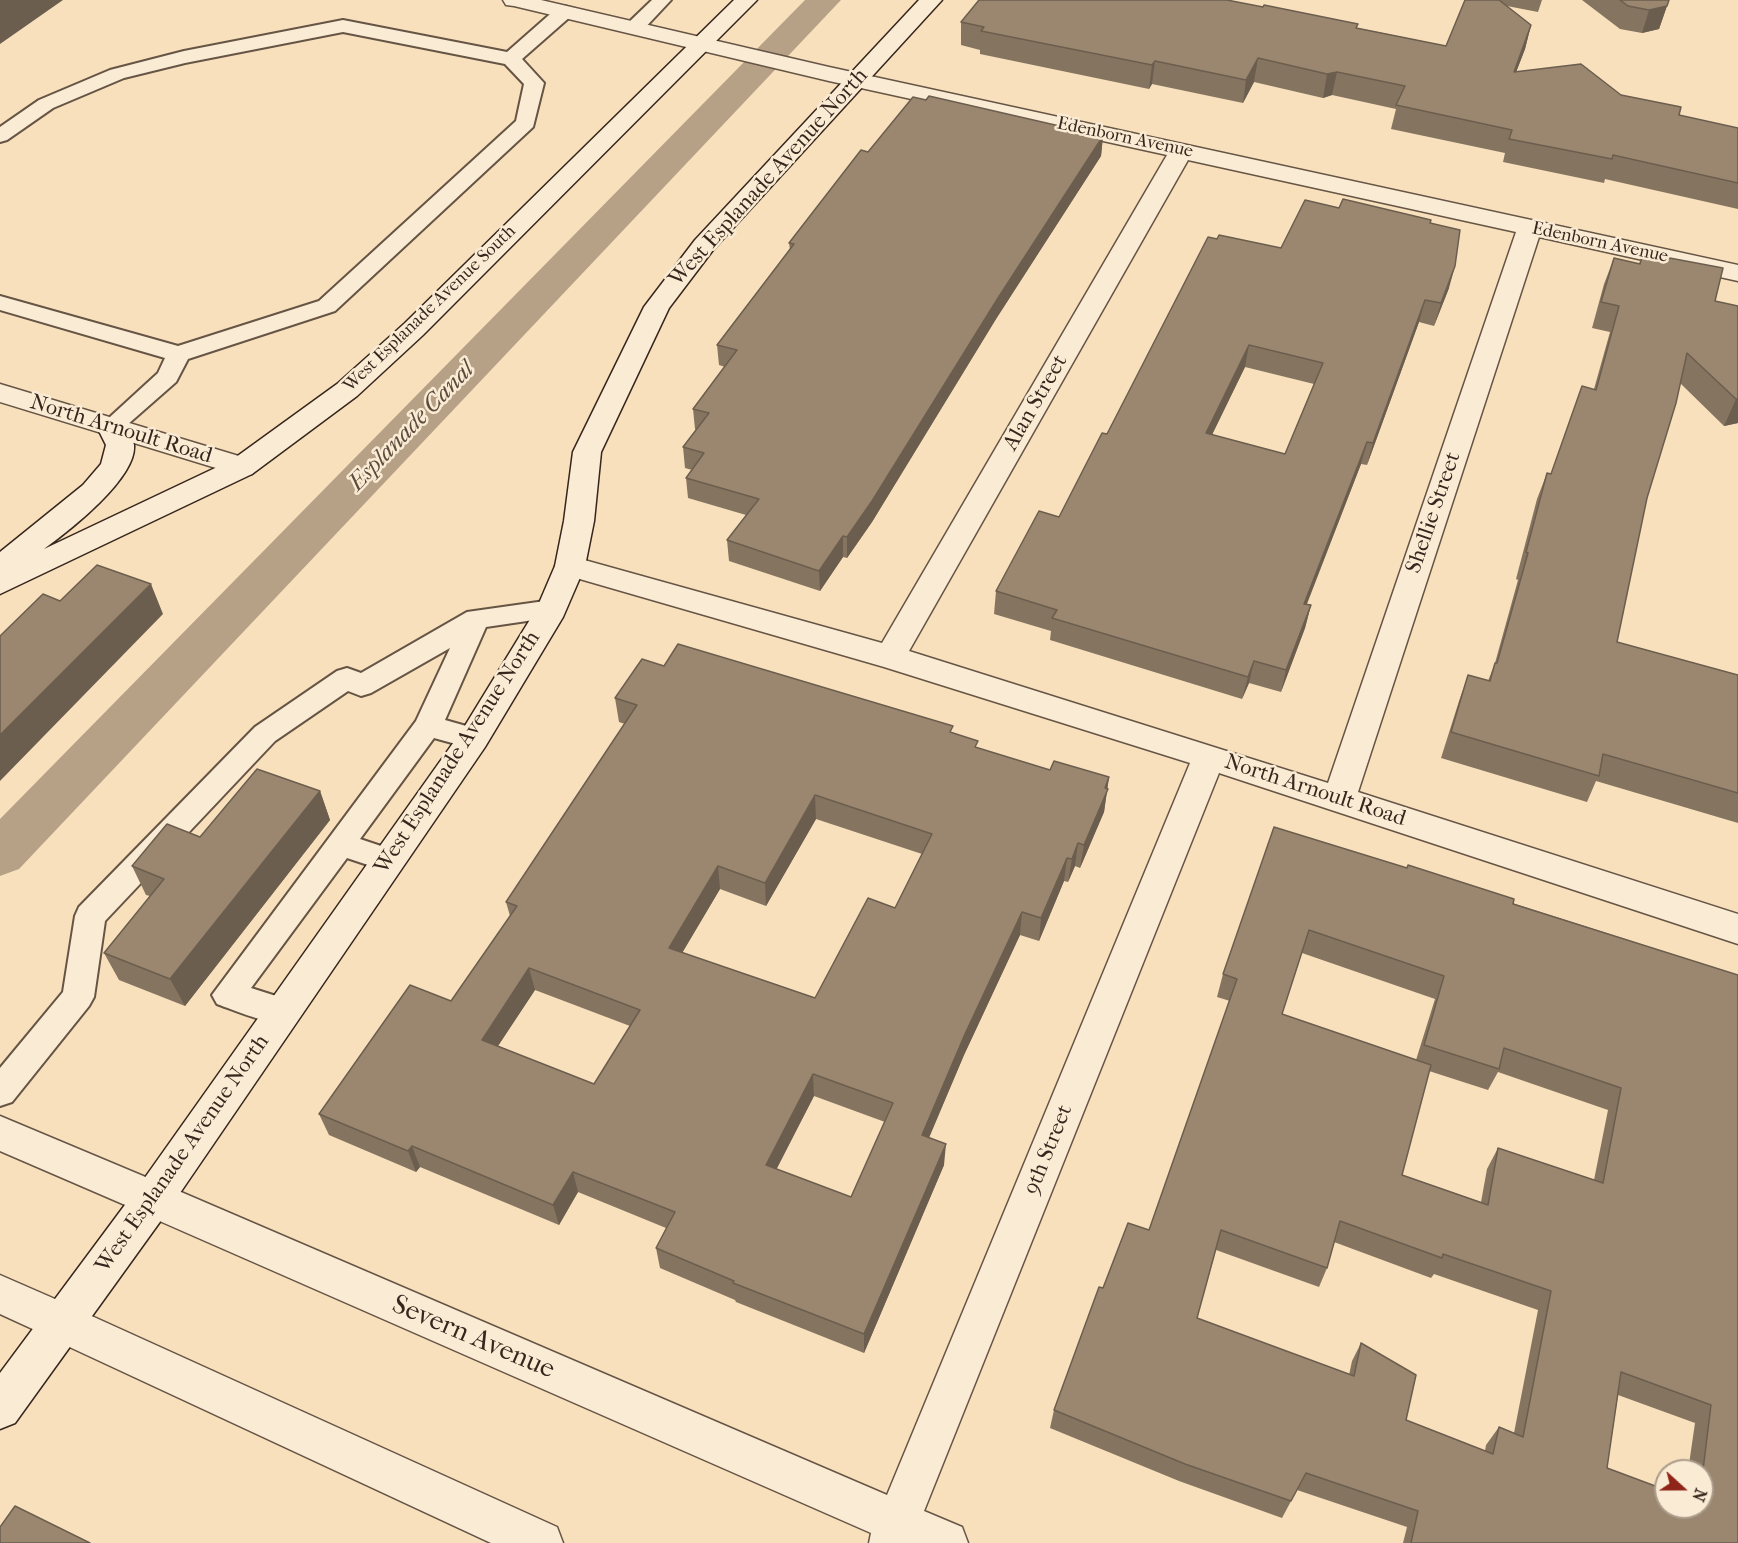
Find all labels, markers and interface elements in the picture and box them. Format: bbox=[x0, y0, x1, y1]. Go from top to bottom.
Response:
street label: West Esplanade Avenue North bbox=[664, 63, 874, 293]
street label: Edenborn Avenue bbox=[1055, 113, 1195, 163]
street label: Edenborn Avenue bbox=[1530, 218, 1670, 268]
street label: West Esplanade Avenue South bbox=[339, 221, 521, 397]
street label: Alan Street bbox=[998, 350, 1074, 456]
water label: Esplanade Canal bbox=[343, 356, 481, 498]
street label: North Arnoult Road bbox=[27, 390, 215, 470]
street label: Shellie Street bbox=[1401, 449, 1467, 577]
street label: West Esplanade Avenue North bbox=[369, 627, 547, 879]
street label: North Arnoult Road bbox=[1221, 749, 1409, 833]
street label: West Esplanade Avenue North bbox=[91, 1030, 275, 1278]
street label: 9th Street bbox=[1019, 1101, 1079, 1199]
street label: Severn Avenue bbox=[387, 1289, 559, 1387]
north arrow bbox=[1654, 1459, 1714, 1519]
text: N bbox=[1688, 1486, 1710, 1504]

